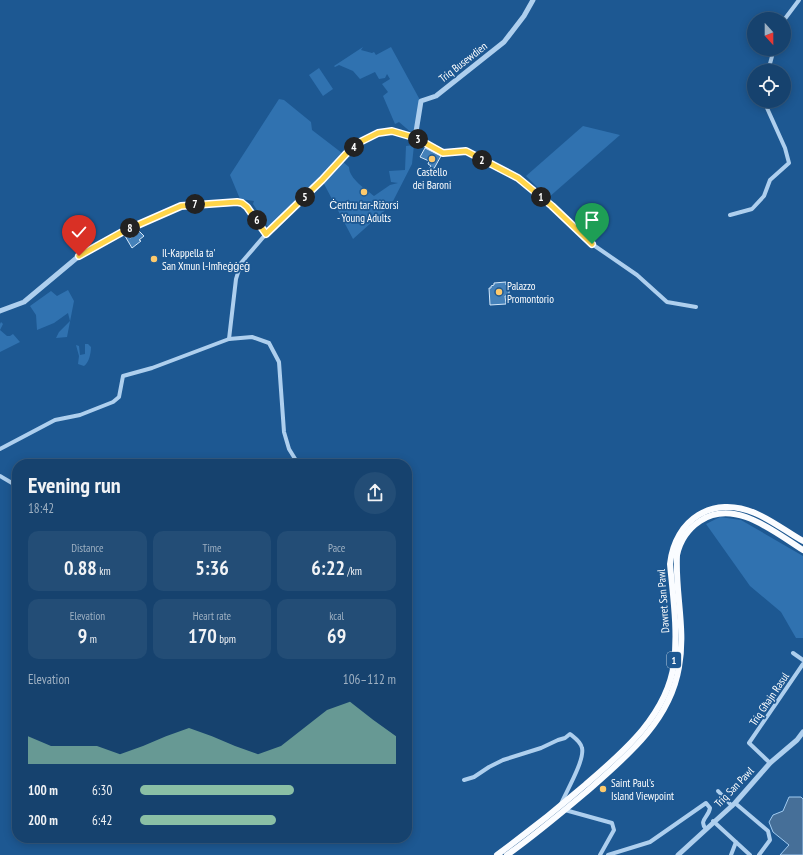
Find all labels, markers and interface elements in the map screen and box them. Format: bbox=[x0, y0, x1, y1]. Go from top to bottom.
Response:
north arrow bbox=[747, 12, 791, 56]
map controls bbox=[747, 12, 791, 108]
street label: Triq Busewdien bbox=[436, 39, 490, 85]
button: locate bbox=[747, 64, 791, 108]
pin: 3 bbox=[408, 129, 428, 149]
text: 3 bbox=[415, 132, 421, 146]
pin: 4 bbox=[344, 137, 364, 157]
text: 4 bbox=[351, 140, 357, 154]
pin: 2 bbox=[472, 150, 492, 170]
text: 2 bbox=[479, 153, 485, 167]
marker: Castello dei Baroni bbox=[427, 154, 437, 164]
place label: Castello dei Baroni bbox=[413, 165, 451, 192]
pin: 5 bbox=[295, 187, 315, 207]
marker: Ċentru tar-Riżorsi - Young Adults bbox=[359, 187, 369, 197]
pin: 1 bbox=[531, 187, 551, 207]
text: 5 bbox=[302, 190, 308, 204]
text: 1 bbox=[538, 190, 544, 204]
pin: 7 bbox=[185, 194, 205, 214]
text: 7 bbox=[192, 197, 198, 211]
place label: Ċentru tar-Riżorsi - Young Adults bbox=[329, 198, 399, 225]
pin bbox=[575, 203, 609, 244]
icon: arrive bbox=[581, 209, 603, 231]
pin: 6 bbox=[247, 210, 267, 230]
text: 6 bbox=[254, 213, 260, 227]
pin bbox=[62, 215, 96, 256]
pin: 8 bbox=[120, 218, 140, 238]
icon: check bbox=[68, 221, 90, 243]
text: 8 bbox=[127, 221, 133, 235]
place label: Il-Kappella ta' San Xmun l-Imħeġġeġ bbox=[162, 246, 250, 273]
marker: Il-Kappella ta' San Xmun l-Imħeġġeġ bbox=[149, 254, 159, 264]
place label: Palazzo Promontorio bbox=[507, 279, 554, 306]
marker: Palazzo Promontorio bbox=[494, 287, 504, 297]
text: Evening run bbox=[28, 471, 121, 499]
button: share bbox=[354, 472, 396, 514]
text: 18:42 bbox=[28, 500, 54, 517]
text: Distance bbox=[71, 541, 104, 555]
text: Time bbox=[202, 541, 222, 555]
text: Pace bbox=[328, 541, 345, 555]
text: 0.88 bbox=[64, 555, 97, 581]
text: 5:36 bbox=[195, 555, 229, 581]
text: 6:22 bbox=[311, 555, 345, 581]
text: km bbox=[97, 564, 111, 578]
text: /km bbox=[345, 564, 362, 578]
street label: Dawret San Pawl bbox=[654, 568, 672, 633]
text: Elevation bbox=[70, 609, 105, 623]
text: Heart rate bbox=[193, 609, 231, 623]
text: kcal bbox=[329, 609, 344, 623]
text: 9 bbox=[78, 623, 87, 649]
text: 170 bbox=[188, 623, 217, 649]
text: 69 bbox=[327, 623, 346, 649]
text: m bbox=[87, 632, 97, 646]
text: bpm bbox=[217, 632, 236, 646]
road number: 1 bbox=[667, 652, 681, 668]
street label: Triq Għajn Rasul bbox=[746, 669, 792, 728]
text: Elevation bbox=[28, 671, 70, 688]
text: 106–112 m bbox=[343, 671, 396, 688]
street label: Triq San Pawl bbox=[711, 764, 757, 810]
place label: Saint Paul's Island Viewpoint bbox=[611, 776, 674, 803]
text: 100 m bbox=[28, 782, 58, 799]
text: 6:30 bbox=[92, 782, 112, 799]
marker: Saint Paul's Island Viewpoint bbox=[598, 784, 608, 794]
text: 200 m bbox=[28, 812, 58, 829]
text: 6:42 bbox=[92, 812, 112, 829]

